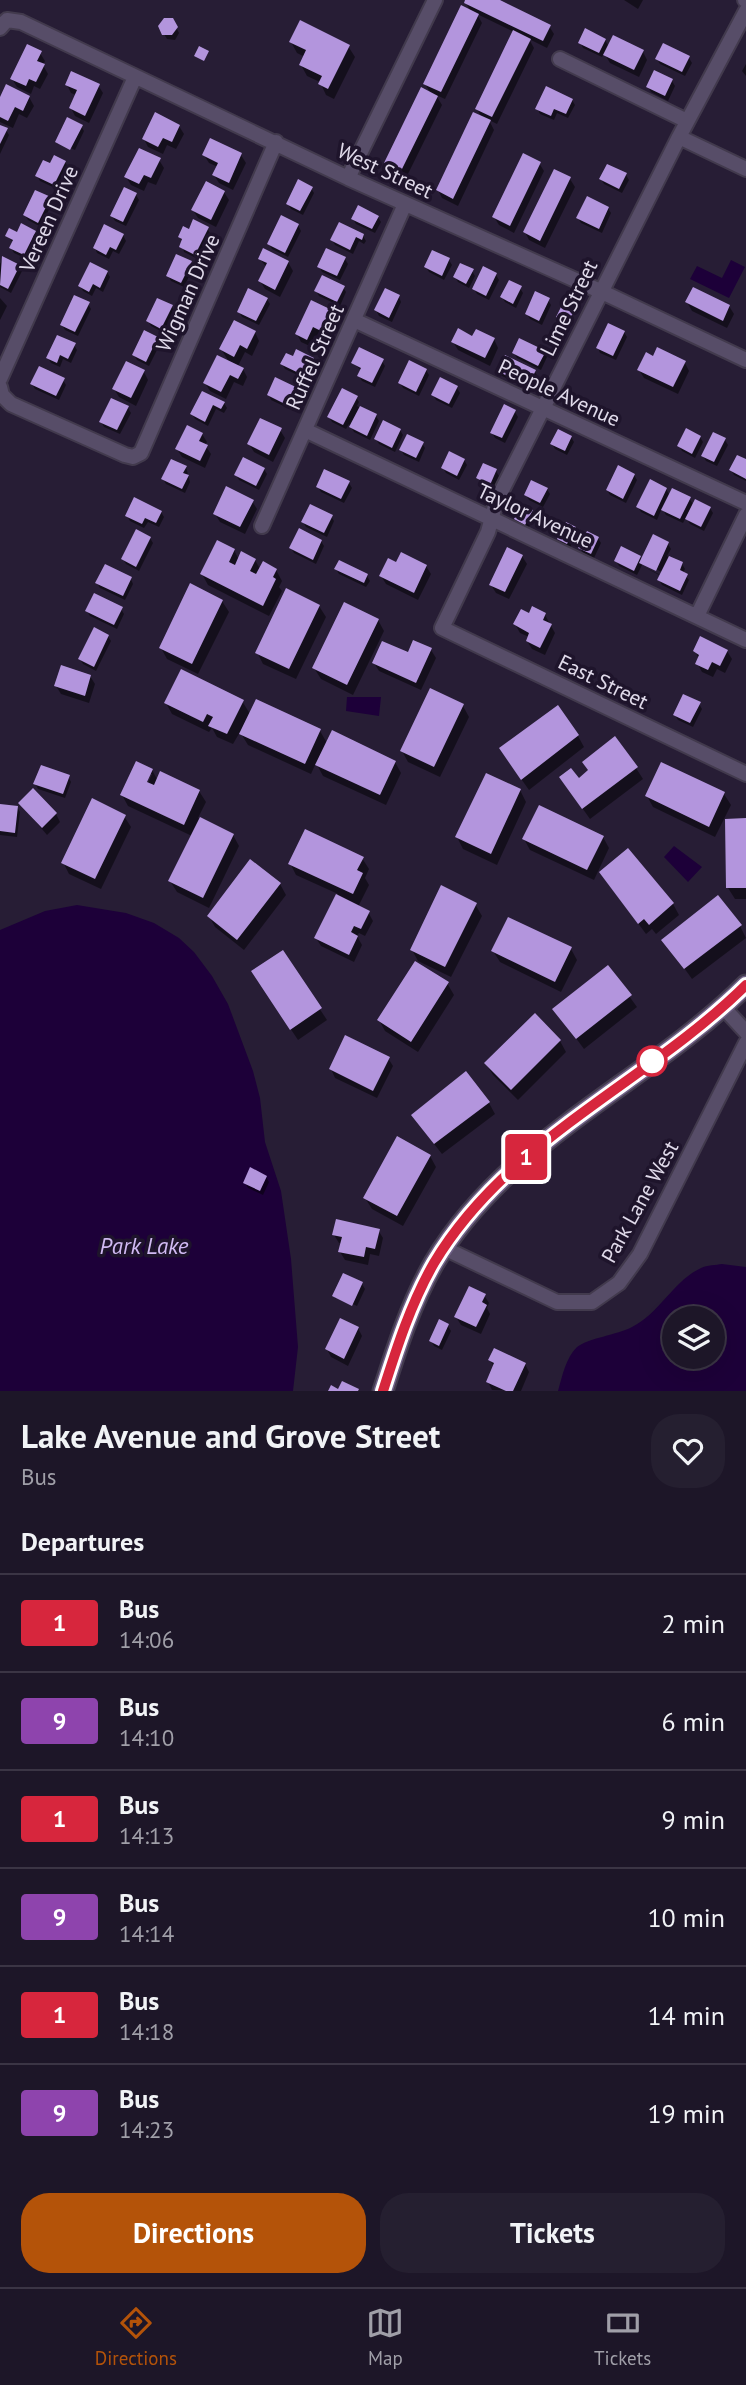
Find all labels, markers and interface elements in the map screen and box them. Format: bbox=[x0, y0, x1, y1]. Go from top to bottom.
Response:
street label: West Street bbox=[333, 137, 437, 204]
street label: Vereen Drive bbox=[13, 161, 84, 277]
street label: Wigman Drive bbox=[150, 230, 225, 356]
street label: Lime Street bbox=[534, 255, 603, 360]
street label: Ruffel Street bbox=[279, 300, 350, 414]
street label: People Avenue bbox=[494, 353, 624, 433]
street label: Taylor Avenue bbox=[473, 477, 597, 554]
street label: East Street bbox=[554, 648, 653, 715]
unlabelled marker bbox=[637, 1046, 667, 1076]
line badge: 1 bbox=[503, 1134, 549, 1180]
street label: Park Lane West bbox=[595, 1136, 684, 1267]
text: 1 bbox=[519, 1141, 533, 1172]
water label: Park Lake bbox=[100, 1231, 189, 1260]
map controls bbox=[662, 1306, 725, 1369]
button: layers bbox=[662, 1306, 725, 1369]
text: Lake Avenue and Grove Street bbox=[21, 1414, 440, 1457]
button: heart bbox=[651, 1414, 725, 1488]
text: Bus bbox=[21, 1462, 57, 1491]
text: Departures bbox=[21, 1525, 144, 1558]
text: Bus bbox=[119, 1592, 159, 1625]
text: 1 bbox=[53, 1607, 66, 1638]
text: 2 min bbox=[662, 1607, 725, 1640]
text: 14:06 bbox=[119, 1625, 174, 1654]
text: Bus bbox=[119, 1690, 159, 1723]
text: 9 bbox=[53, 1705, 66, 1736]
text: 6 min bbox=[662, 1705, 725, 1738]
text: 14:10 bbox=[119, 1723, 174, 1752]
text: Bus bbox=[119, 1788, 159, 1821]
text: 1 bbox=[53, 1803, 66, 1834]
text: 9 min bbox=[662, 1803, 725, 1836]
text: 14:13 bbox=[119, 1821, 174, 1850]
text: Bus bbox=[119, 1886, 159, 1919]
text: 9 bbox=[53, 1901, 66, 1932]
text: 10 min bbox=[647, 1901, 725, 1934]
text: 14:14 bbox=[119, 1919, 174, 1948]
text: Bus bbox=[119, 1984, 159, 2017]
text: 1 bbox=[53, 1999, 66, 2030]
text: 14 min bbox=[647, 1999, 725, 2032]
text: 14:18 bbox=[119, 2017, 174, 2046]
text: Bus bbox=[119, 2082, 159, 2115]
text: 9 bbox=[53, 2097, 66, 2128]
text: 19 min bbox=[647, 2097, 725, 2130]
text: 14:23 bbox=[119, 2115, 174, 2144]
button: Directions bbox=[21, 2193, 366, 2273]
button: Tickets bbox=[380, 2193, 725, 2273]
tab: Directions bbox=[95, 2304, 177, 2370]
tab: Map bbox=[366, 2304, 404, 2370]
tab: Tickets bbox=[594, 2304, 651, 2370]

